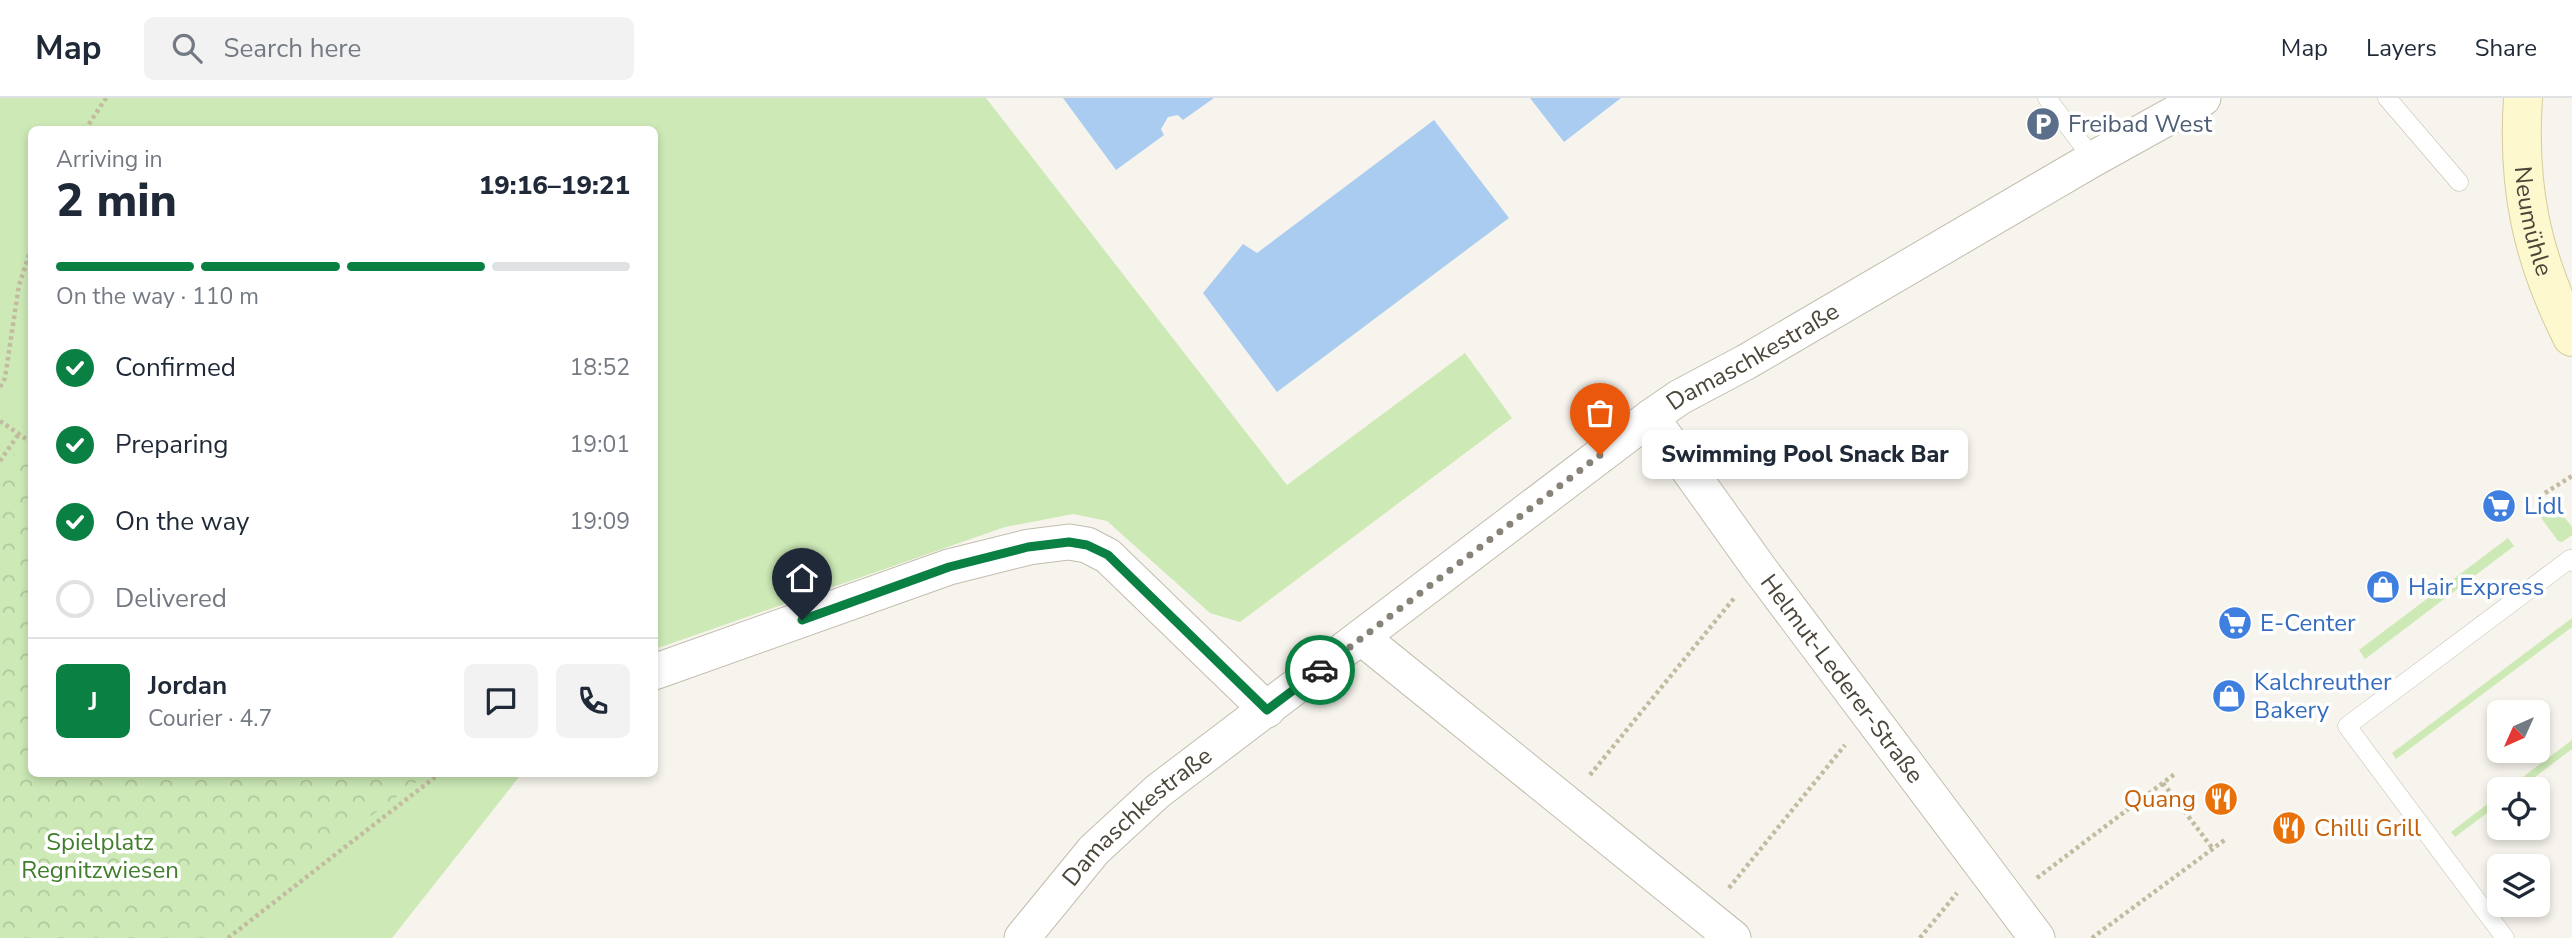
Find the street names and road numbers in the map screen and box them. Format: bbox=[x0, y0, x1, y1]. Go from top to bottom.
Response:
street label: Neumühle bbox=[2507, 165, 2560, 280]
street label: Damaschkestraße bbox=[1660, 295, 1845, 418]
street label: Helmut-Lederer-Straße bbox=[1753, 568, 1931, 790]
street label: Damaschkestraße bbox=[1055, 740, 1219, 893]

